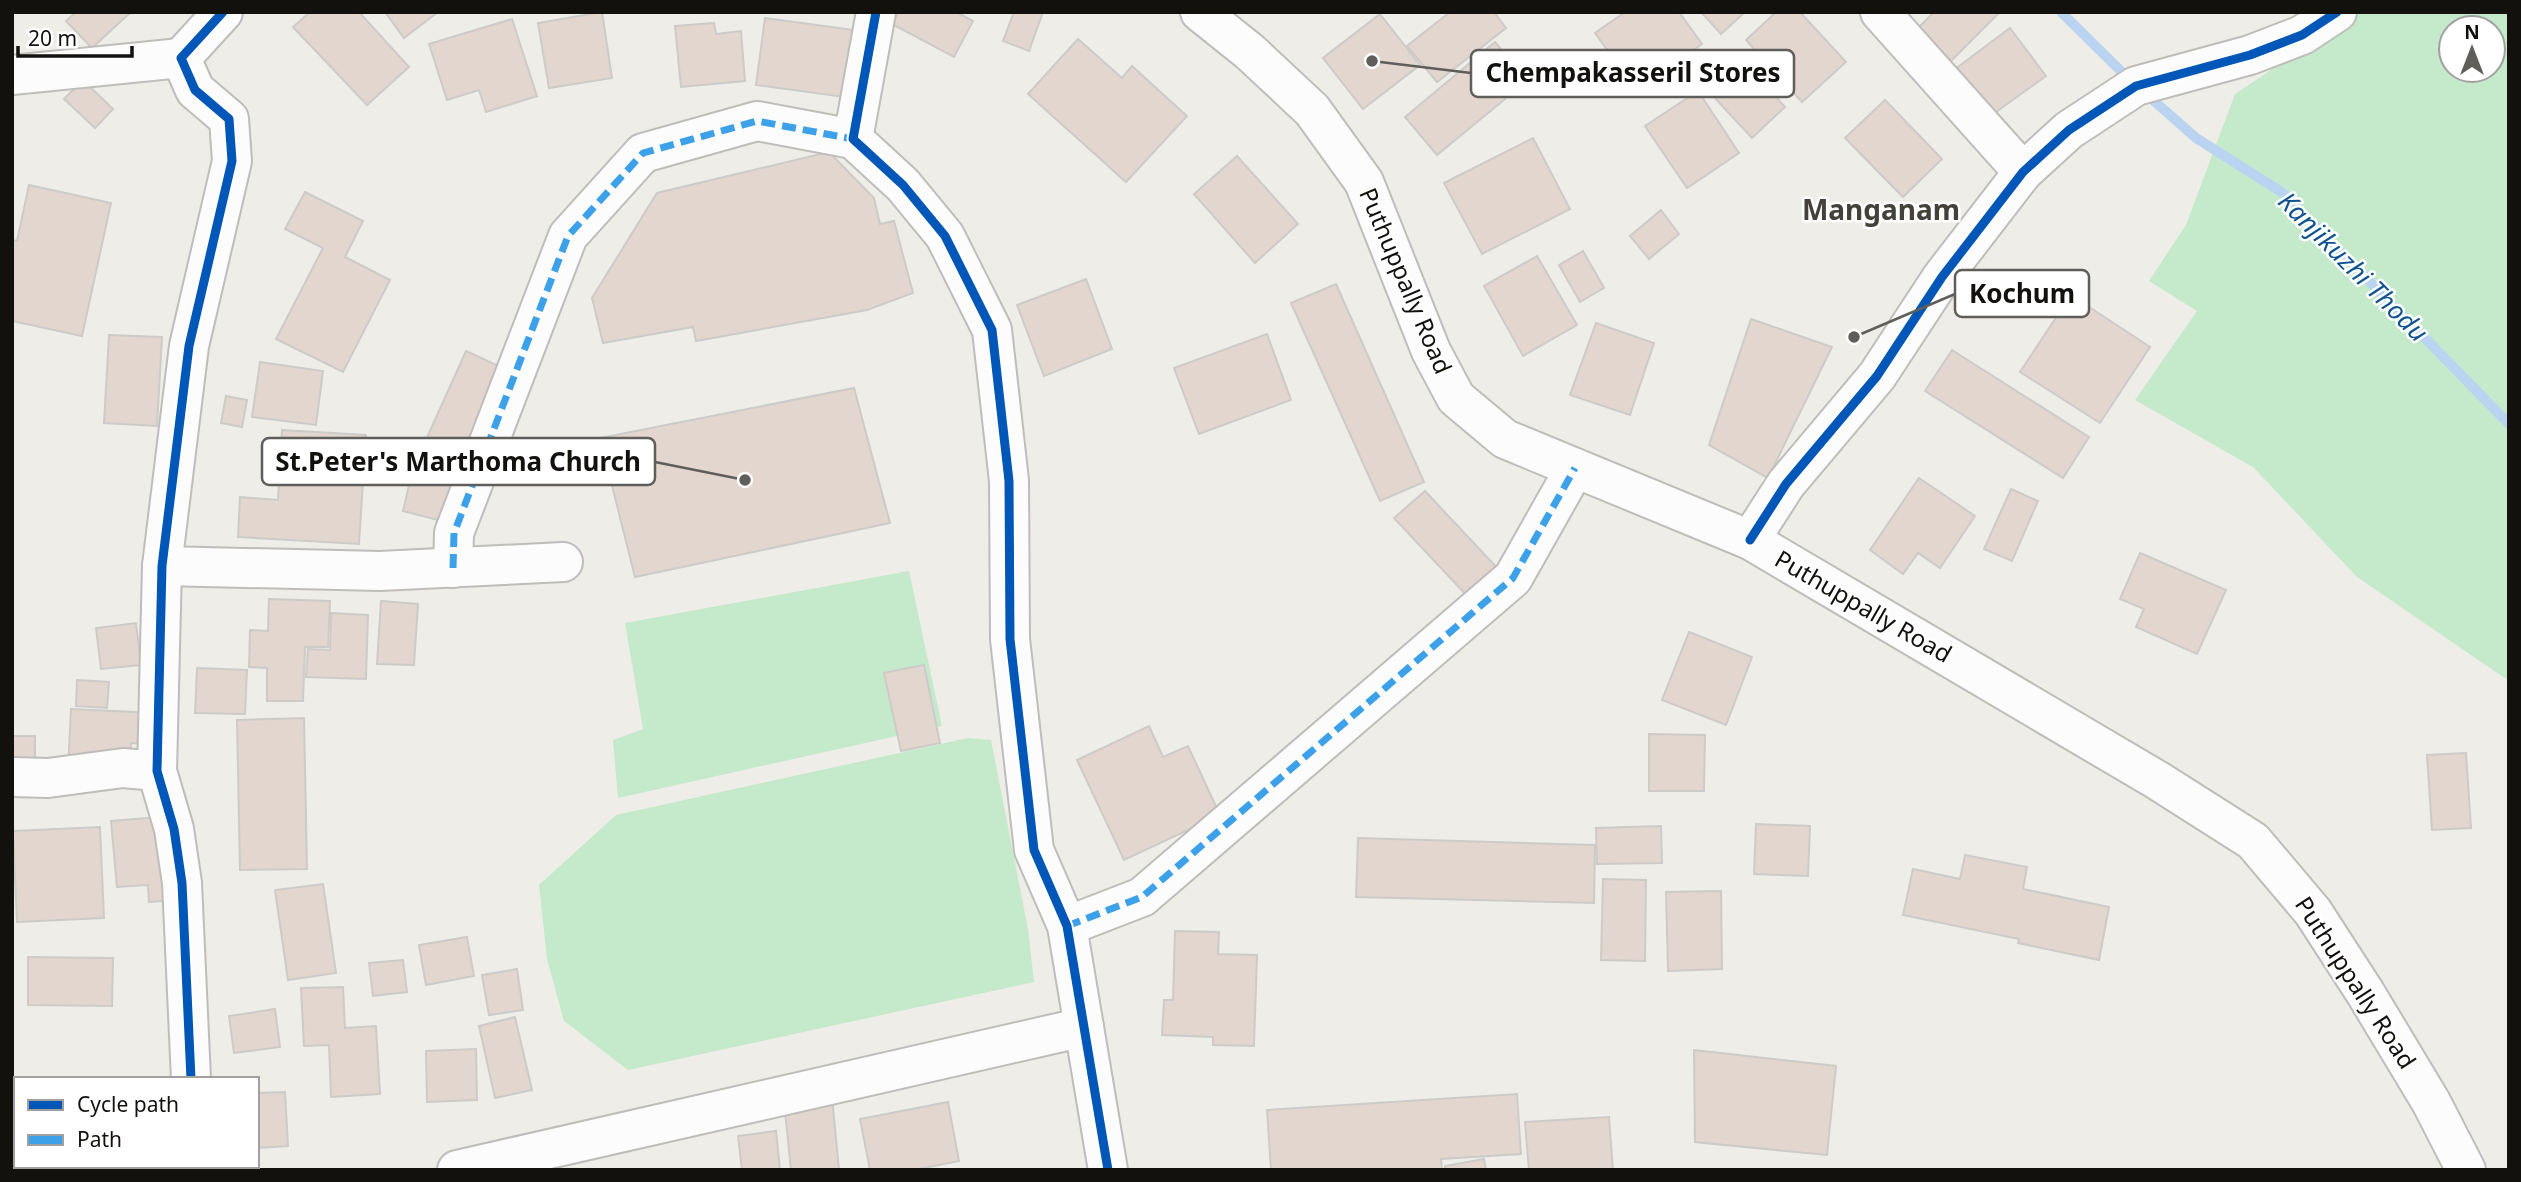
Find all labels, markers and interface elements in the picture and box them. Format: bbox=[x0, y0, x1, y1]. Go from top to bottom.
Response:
scale bar bbox=[18, 14, 131, 58]
north arrow bbox=[2437, 14, 2507, 84]
text: N bbox=[2464, 19, 2480, 45]
text: 20 m bbox=[28, 24, 77, 52]
callout: Chempakasseril Stores bbox=[1471, 50, 1794, 97]
text: Chempakasseril Stores bbox=[1485, 54, 1781, 90]
street label: Puthuppally Road bbox=[1352, 182, 1460, 379]
water label: Kanjikuzhi Thodu bbox=[2271, 183, 2437, 349]
district label: Manganam bbox=[1802, 190, 1960, 228]
callout: Kochum bbox=[1955, 270, 2089, 317]
text: Kochum bbox=[1969, 275, 2075, 311]
callout: St.Peter's Marthoma Church bbox=[262, 438, 655, 485]
text: St.Peter's Marthoma Church bbox=[275, 443, 641, 479]
street label: Puthuppally Road bbox=[1769, 542, 1958, 670]
street label: Puthuppally Road bbox=[2288, 890, 2424, 1075]
legend bbox=[14, 1077, 259, 1168]
text: Cycle path bbox=[77, 1090, 179, 1118]
text: Path bbox=[77, 1125, 122, 1153]

